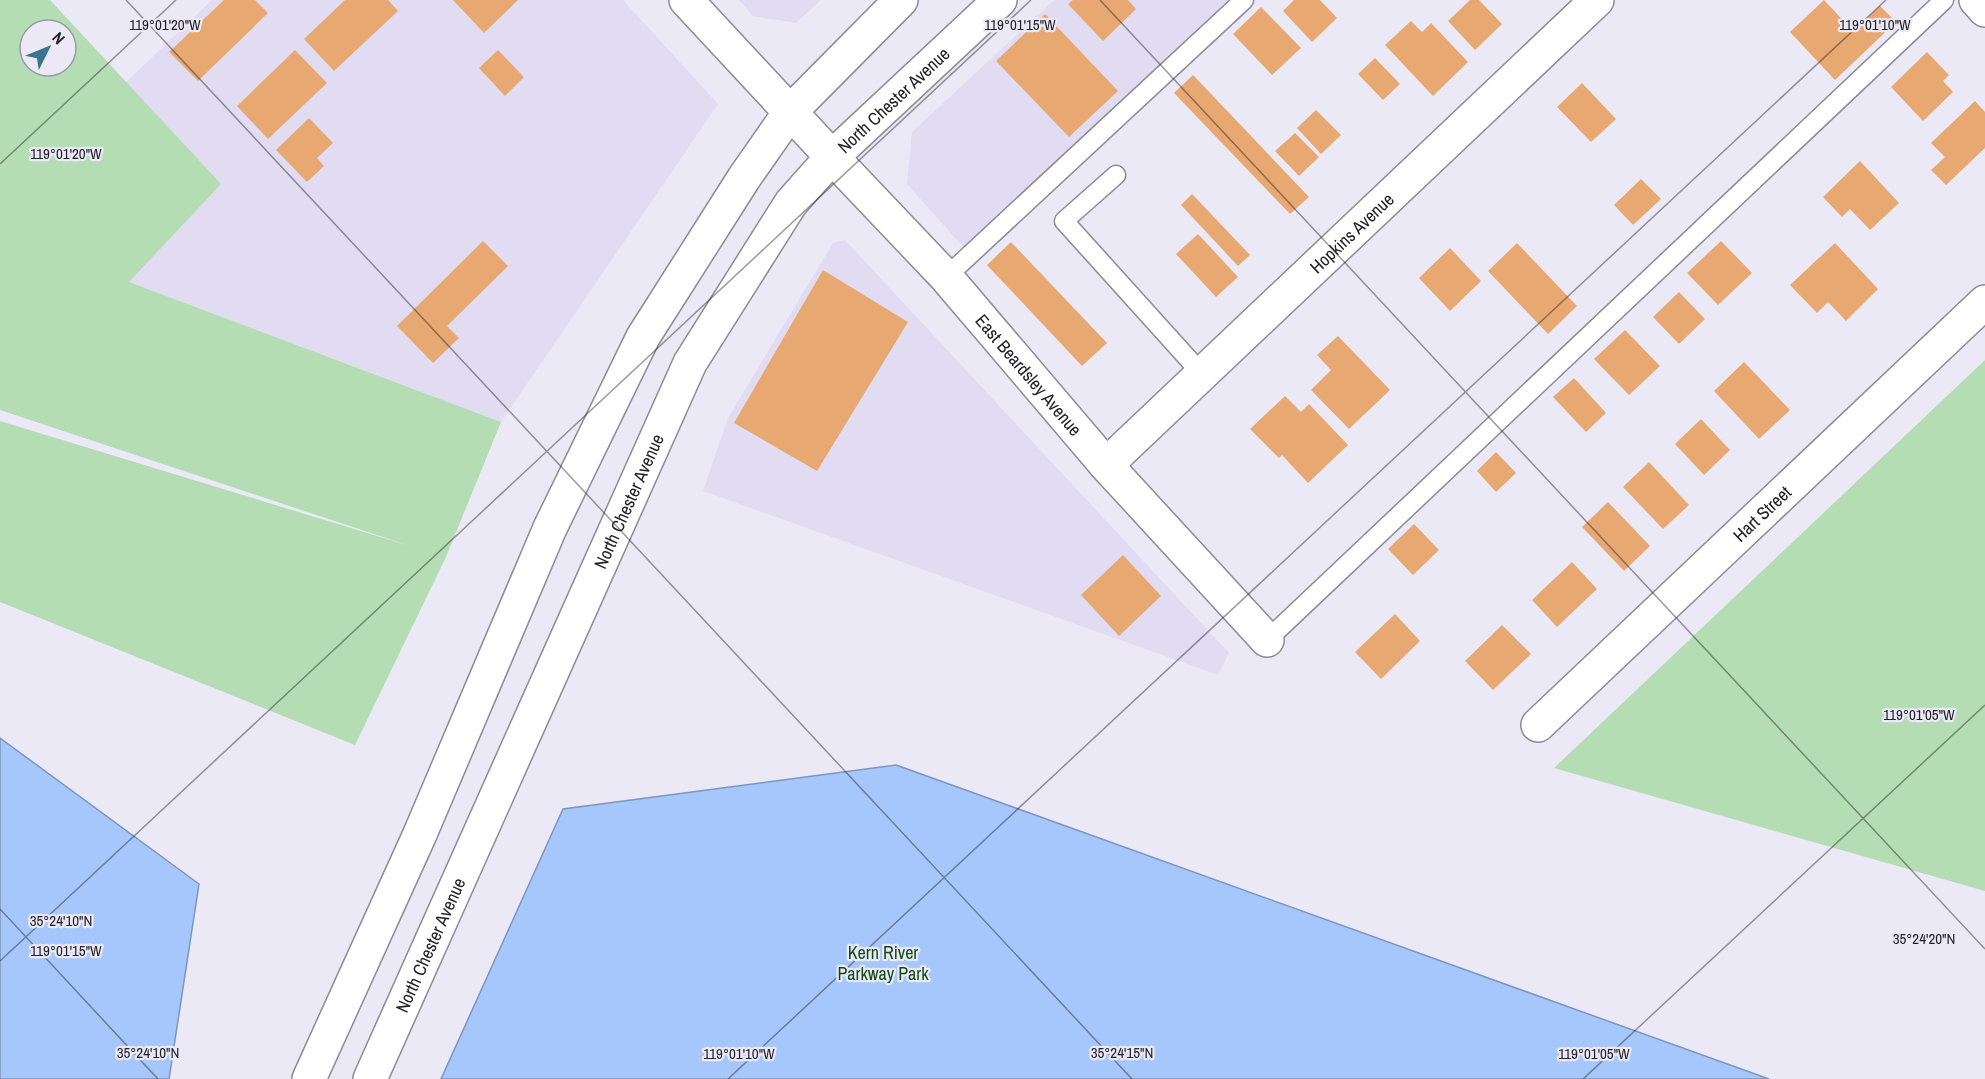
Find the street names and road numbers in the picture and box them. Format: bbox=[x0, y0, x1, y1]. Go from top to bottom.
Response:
street label: North Chester Avenue bbox=[832, 41, 955, 158]
street label: Hopkins Avenue bbox=[1304, 187, 1399, 279]
street label: East Beardsley Avenue bbox=[970, 308, 1088, 441]
street label: North Chester Avenue bbox=[587, 430, 669, 572]
street label: Hart Street bbox=[1727, 480, 1796, 547]
street label: North Chester Avenue bbox=[389, 873, 471, 1016]

